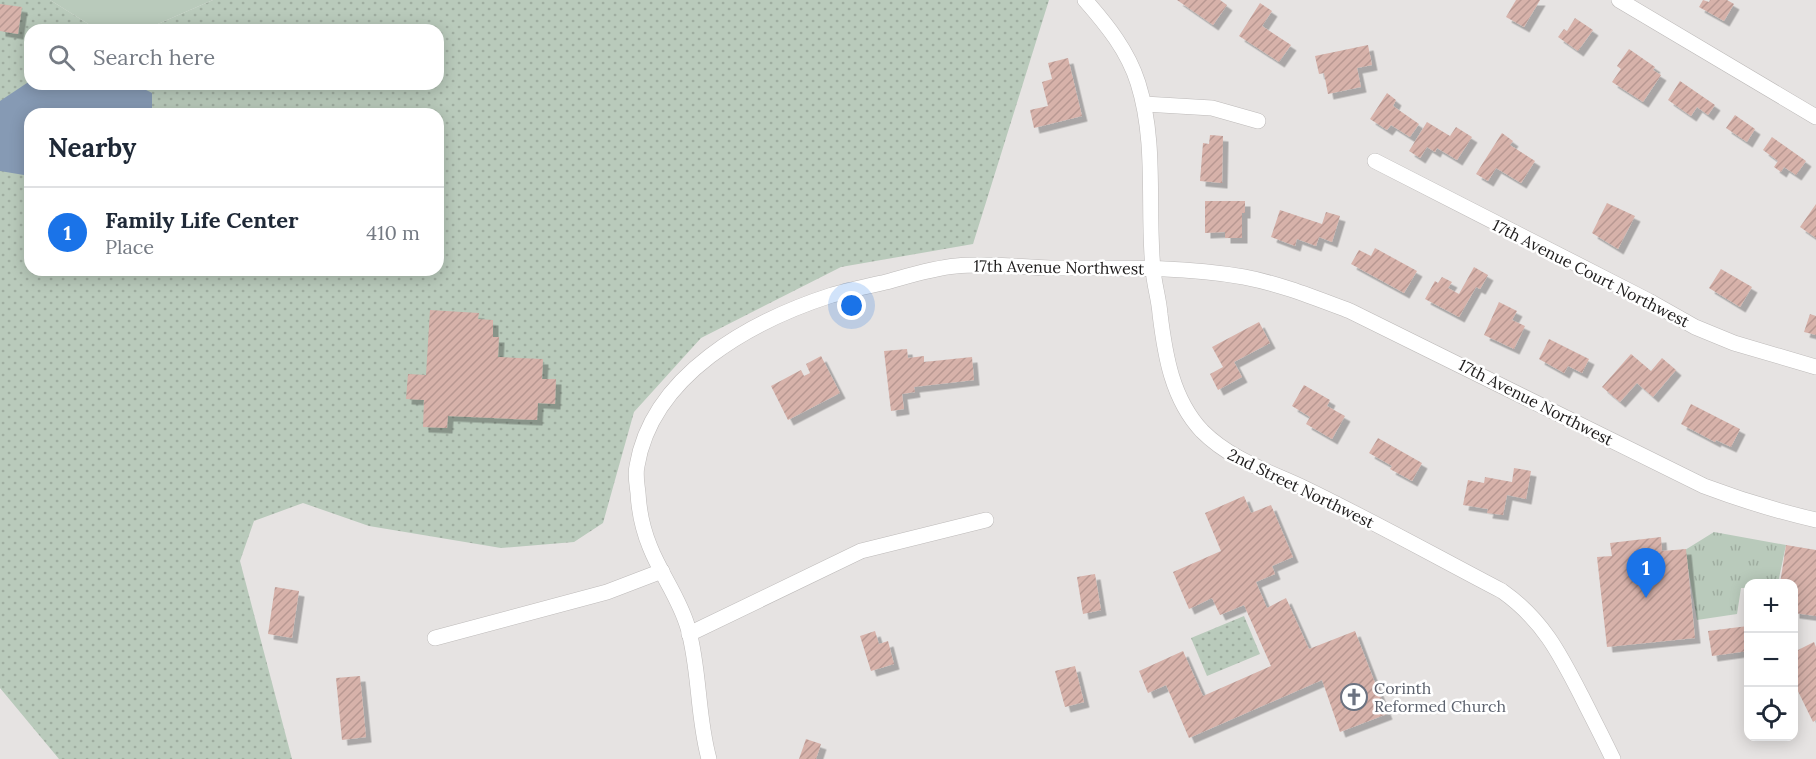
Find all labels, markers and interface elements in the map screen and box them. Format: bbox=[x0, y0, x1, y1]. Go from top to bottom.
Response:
search box bbox=[24, 24, 444, 90]
icon: search bbox=[45, 41, 78, 74]
text: Search here bbox=[93, 43, 215, 71]
text: Nearby bbox=[48, 131, 136, 164]
text: Family Life Center bbox=[105, 206, 299, 234]
street label: 17th Avenue Court Northwest bbox=[1489, 215, 1693, 332]
text: 1 bbox=[63, 220, 72, 245]
text: 410 m bbox=[366, 220, 420, 245]
text: Place bbox=[105, 234, 154, 259]
street label: 17th Avenue Northwest bbox=[973, 256, 1145, 279]
your location bbox=[837, 291, 866, 320]
street label: 17th Avenue Northwest bbox=[1455, 354, 1617, 450]
street label: 2nd Street Northwest bbox=[1224, 444, 1378, 533]
pin: 1 bbox=[1626, 548, 1666, 598]
map controls bbox=[1744, 579, 1798, 741]
button: + bbox=[1744, 579, 1798, 633]
button: − bbox=[1744, 633, 1798, 687]
place label: Corinth Reformed Church bbox=[1374, 678, 1507, 716]
church icon: Corinth Reformed Church bbox=[1339, 682, 1369, 712]
button: locate bbox=[1744, 687, 1798, 741]

